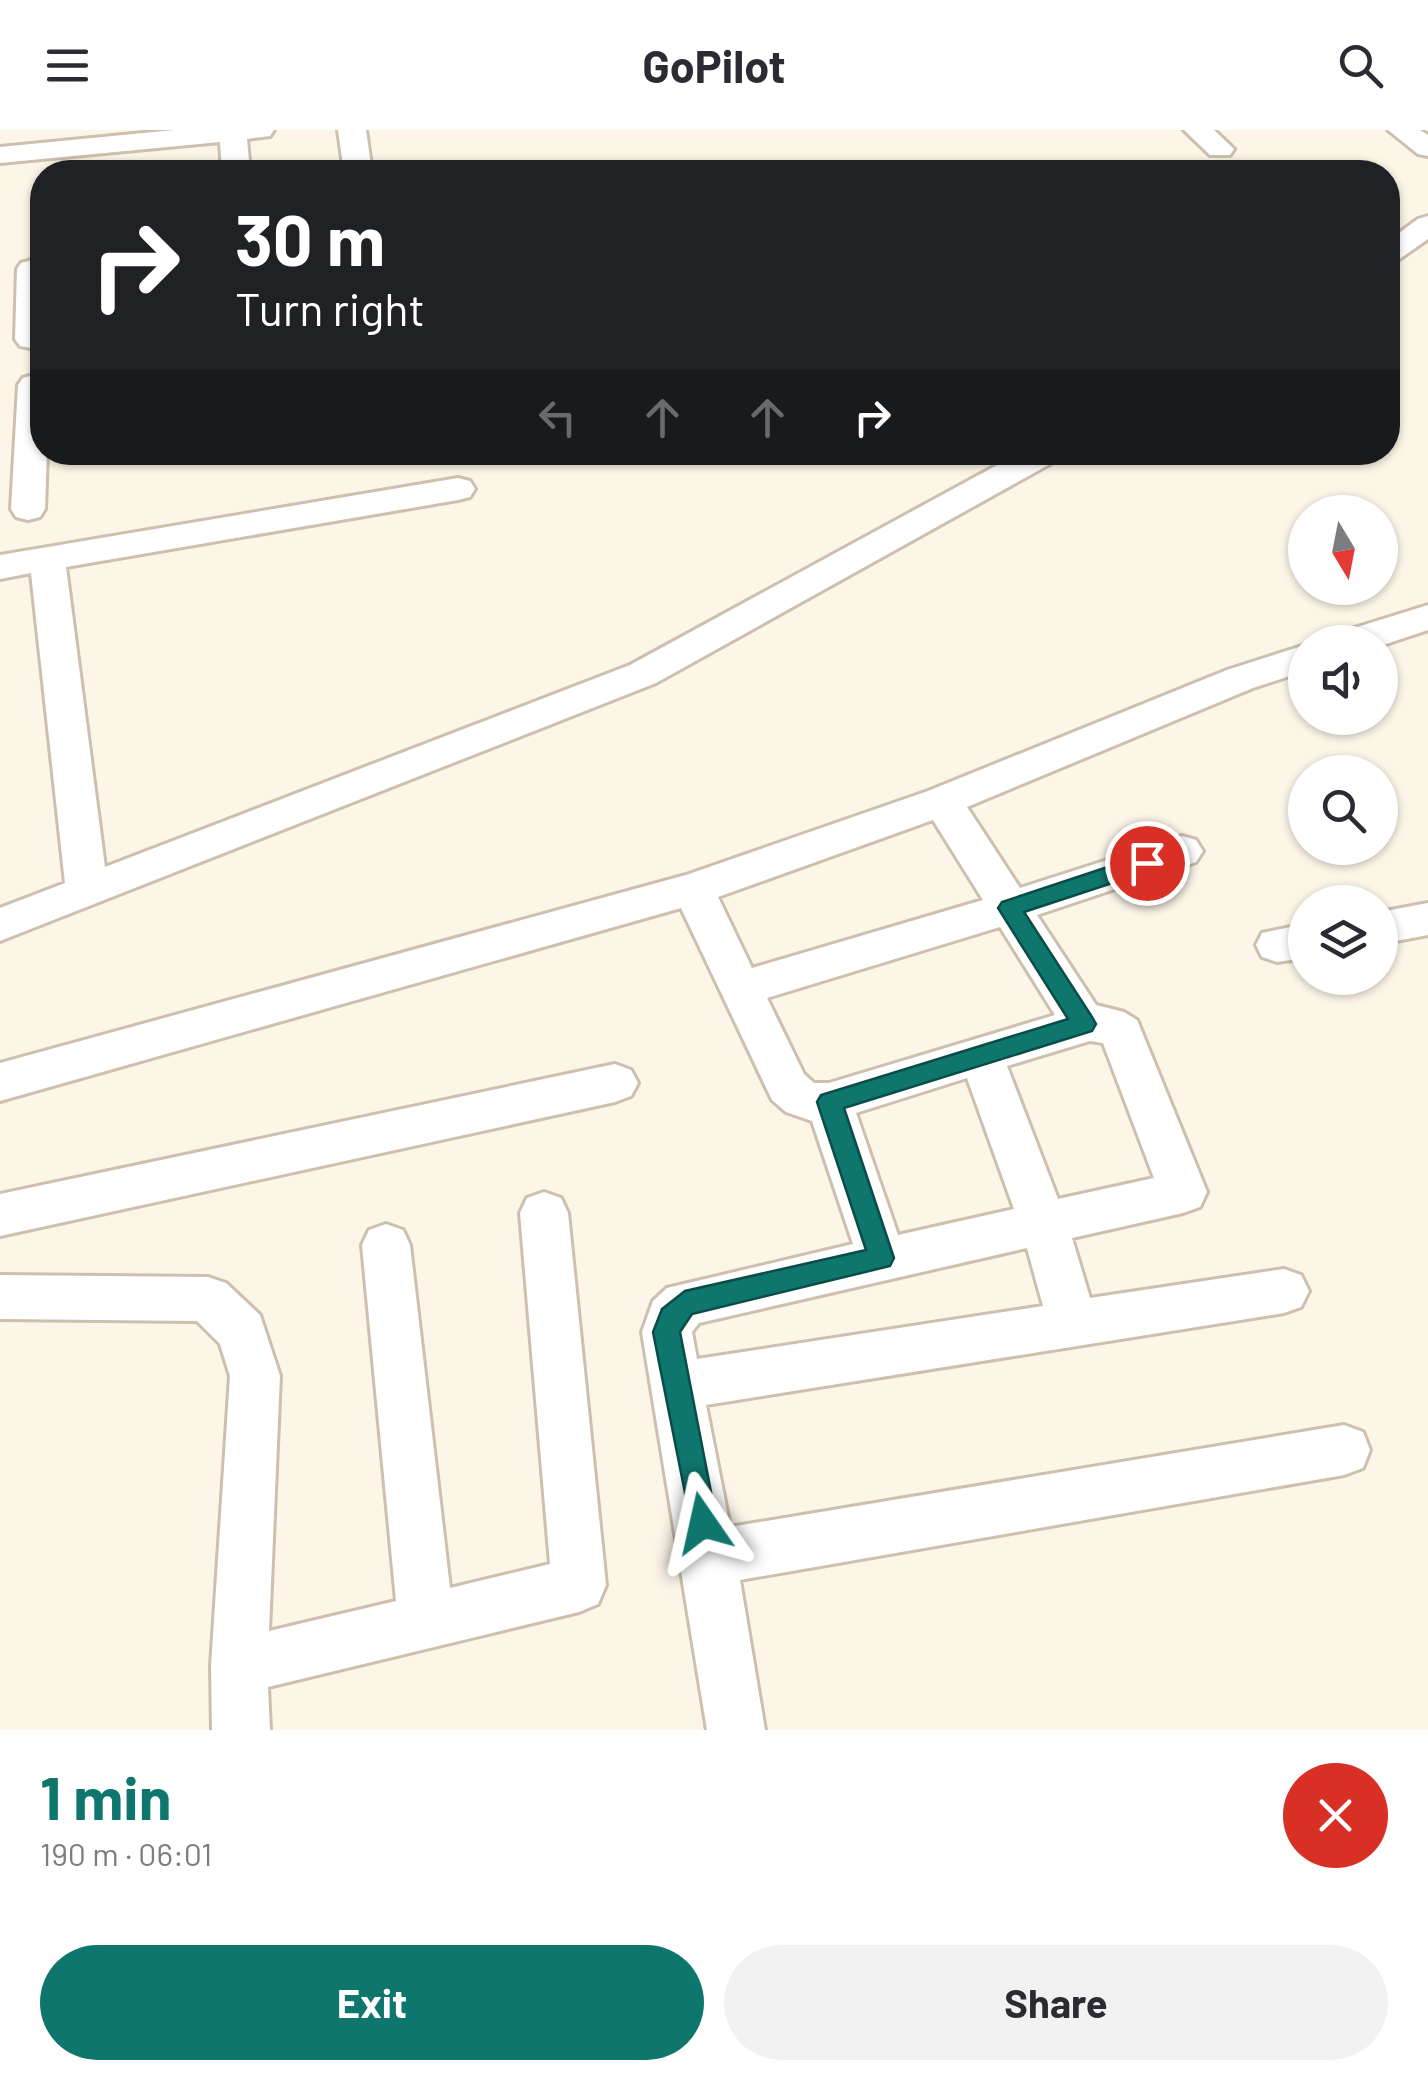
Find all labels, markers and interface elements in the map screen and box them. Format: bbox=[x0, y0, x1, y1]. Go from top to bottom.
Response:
icon: menu bbox=[40, 38, 95, 93]
text: GoPilot bbox=[642, 38, 786, 92]
icon: search bbox=[1333, 38, 1388, 93]
text: 30 m bbox=[235, 196, 385, 280]
icon: right bbox=[70, 200, 200, 330]
text: Turn right bbox=[235, 281, 425, 335]
icon: left bbox=[530, 390, 585, 445]
icon: ahead bbox=[635, 390, 690, 445]
icon: ahead bbox=[740, 390, 795, 445]
icon: right bbox=[845, 390, 900, 445]
north arrow bbox=[1288, 495, 1398, 605]
map controls bbox=[1288, 495, 1398, 995]
button: sound bbox=[1288, 625, 1398, 735]
button: search bbox=[1288, 755, 1398, 865]
pin bbox=[1105, 821, 1190, 906]
icon: arrive bbox=[1120, 836, 1175, 891]
button: layers bbox=[1288, 885, 1398, 995]
position arrow bbox=[651, 1471, 755, 1575]
text: 1 min bbox=[40, 1760, 171, 1832]
button: close bbox=[1283, 1763, 1388, 1868]
text: 190 m · 06:01 bbox=[40, 1834, 212, 1872]
button: Exit bbox=[40, 1945, 704, 2060]
button: Share bbox=[724, 1945, 1388, 2060]

